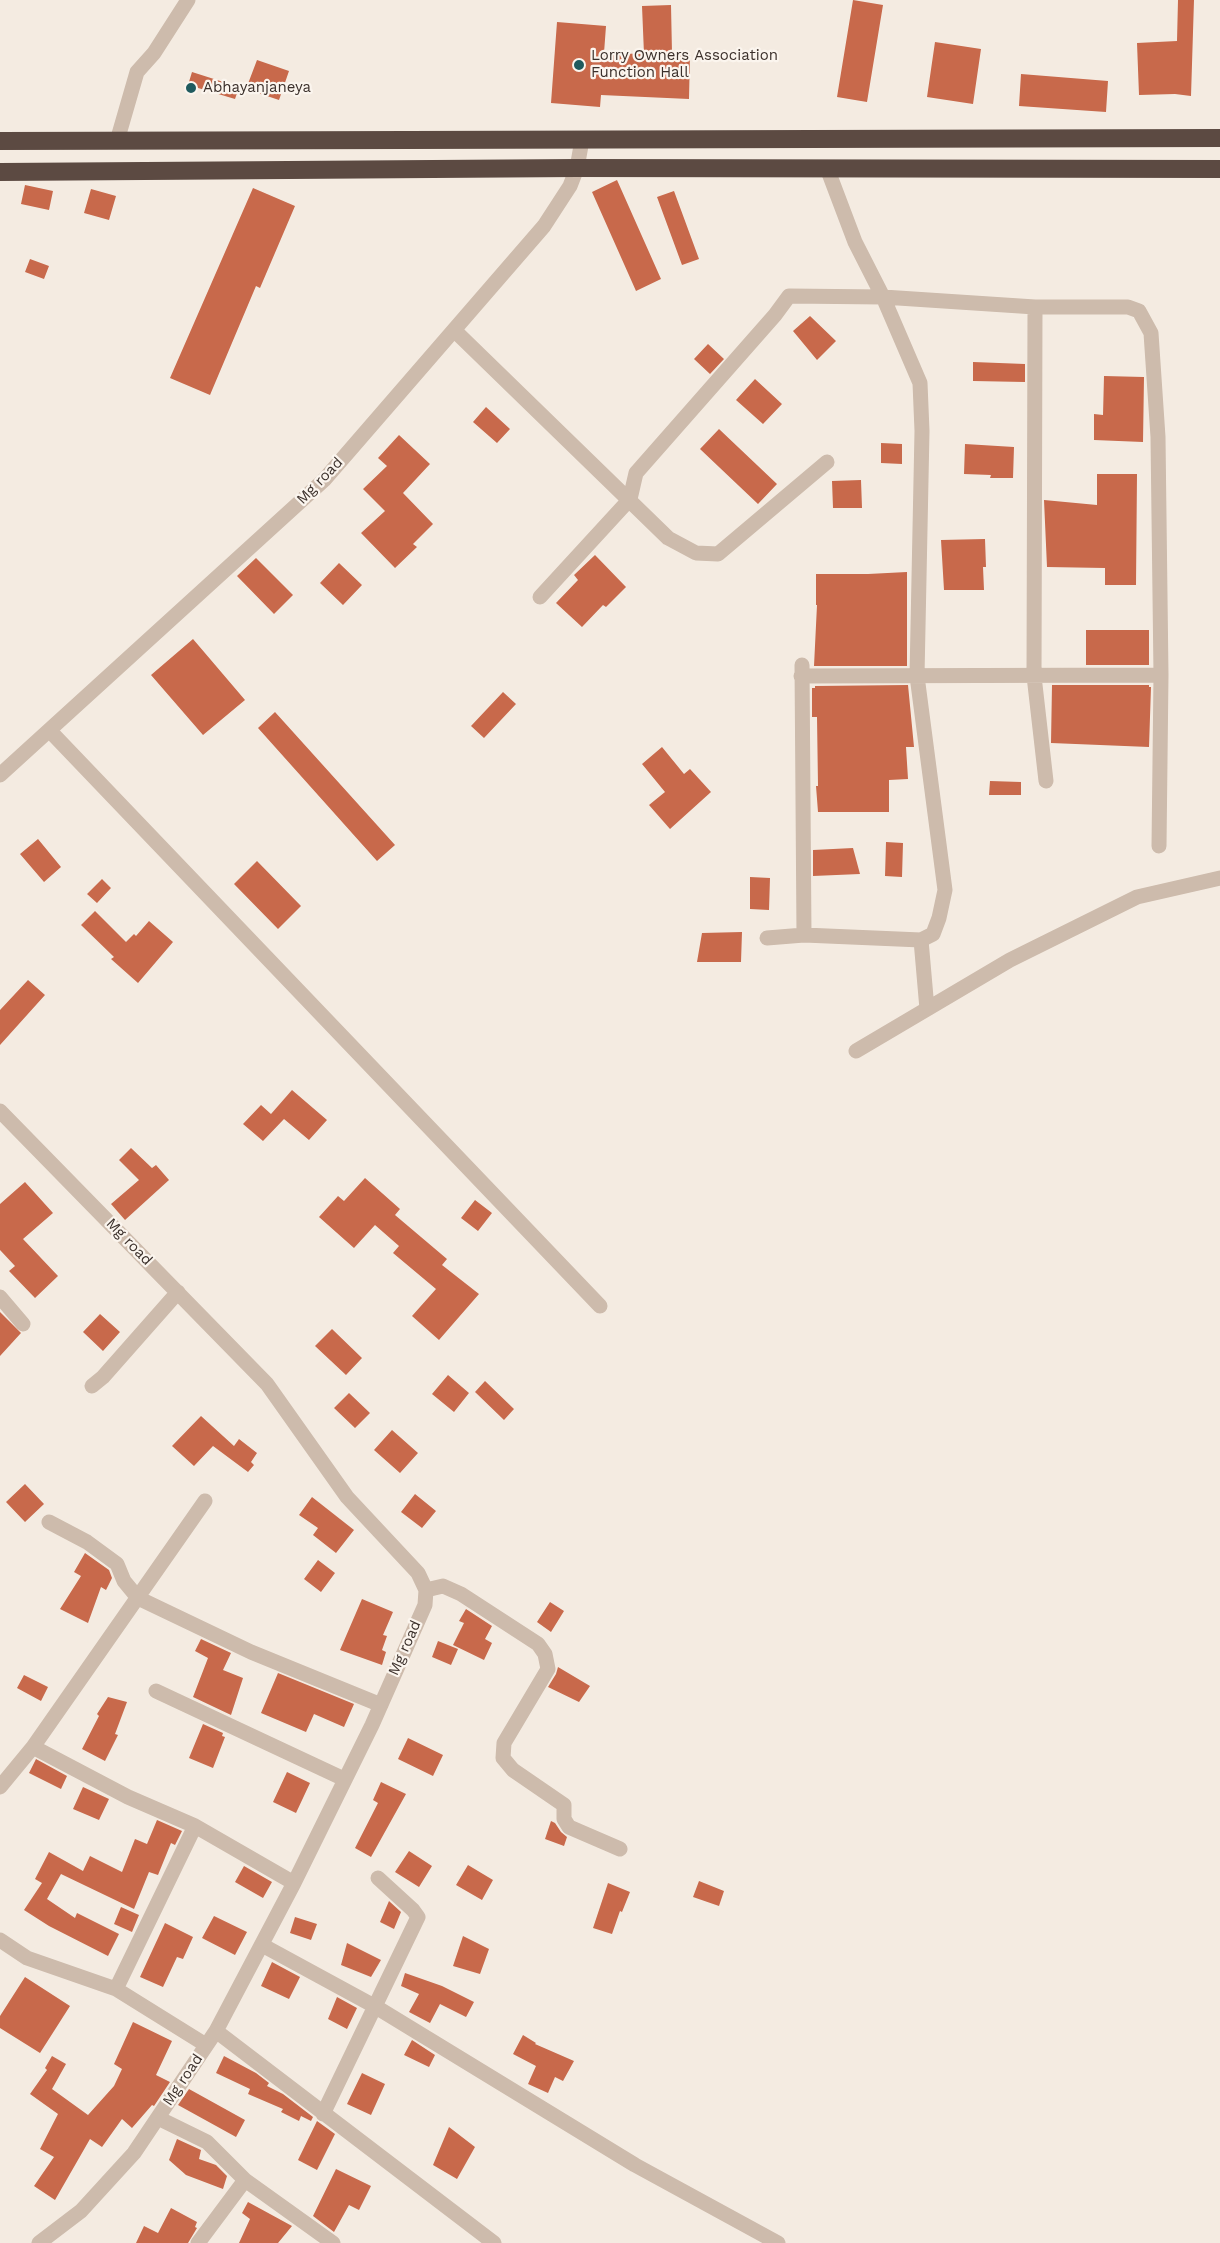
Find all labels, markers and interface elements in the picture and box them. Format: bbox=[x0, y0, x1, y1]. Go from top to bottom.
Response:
place label: Lorry Owners Association Function Hall bbox=[591, 47, 778, 82]
marker: Lorry Owners Association Function Hall bbox=[572, 58, 586, 72]
place label: Abhayanjaneya bbox=[203, 79, 311, 97]
marker: Abhayanjaneya bbox=[184, 81, 198, 95]
street label: Mg road bbox=[293, 454, 347, 508]
street label: Mg road bbox=[102, 1215, 156, 1269]
street label: Mg road bbox=[385, 1618, 425, 1678]
street label: Mg road bbox=[159, 2051, 207, 2109]

